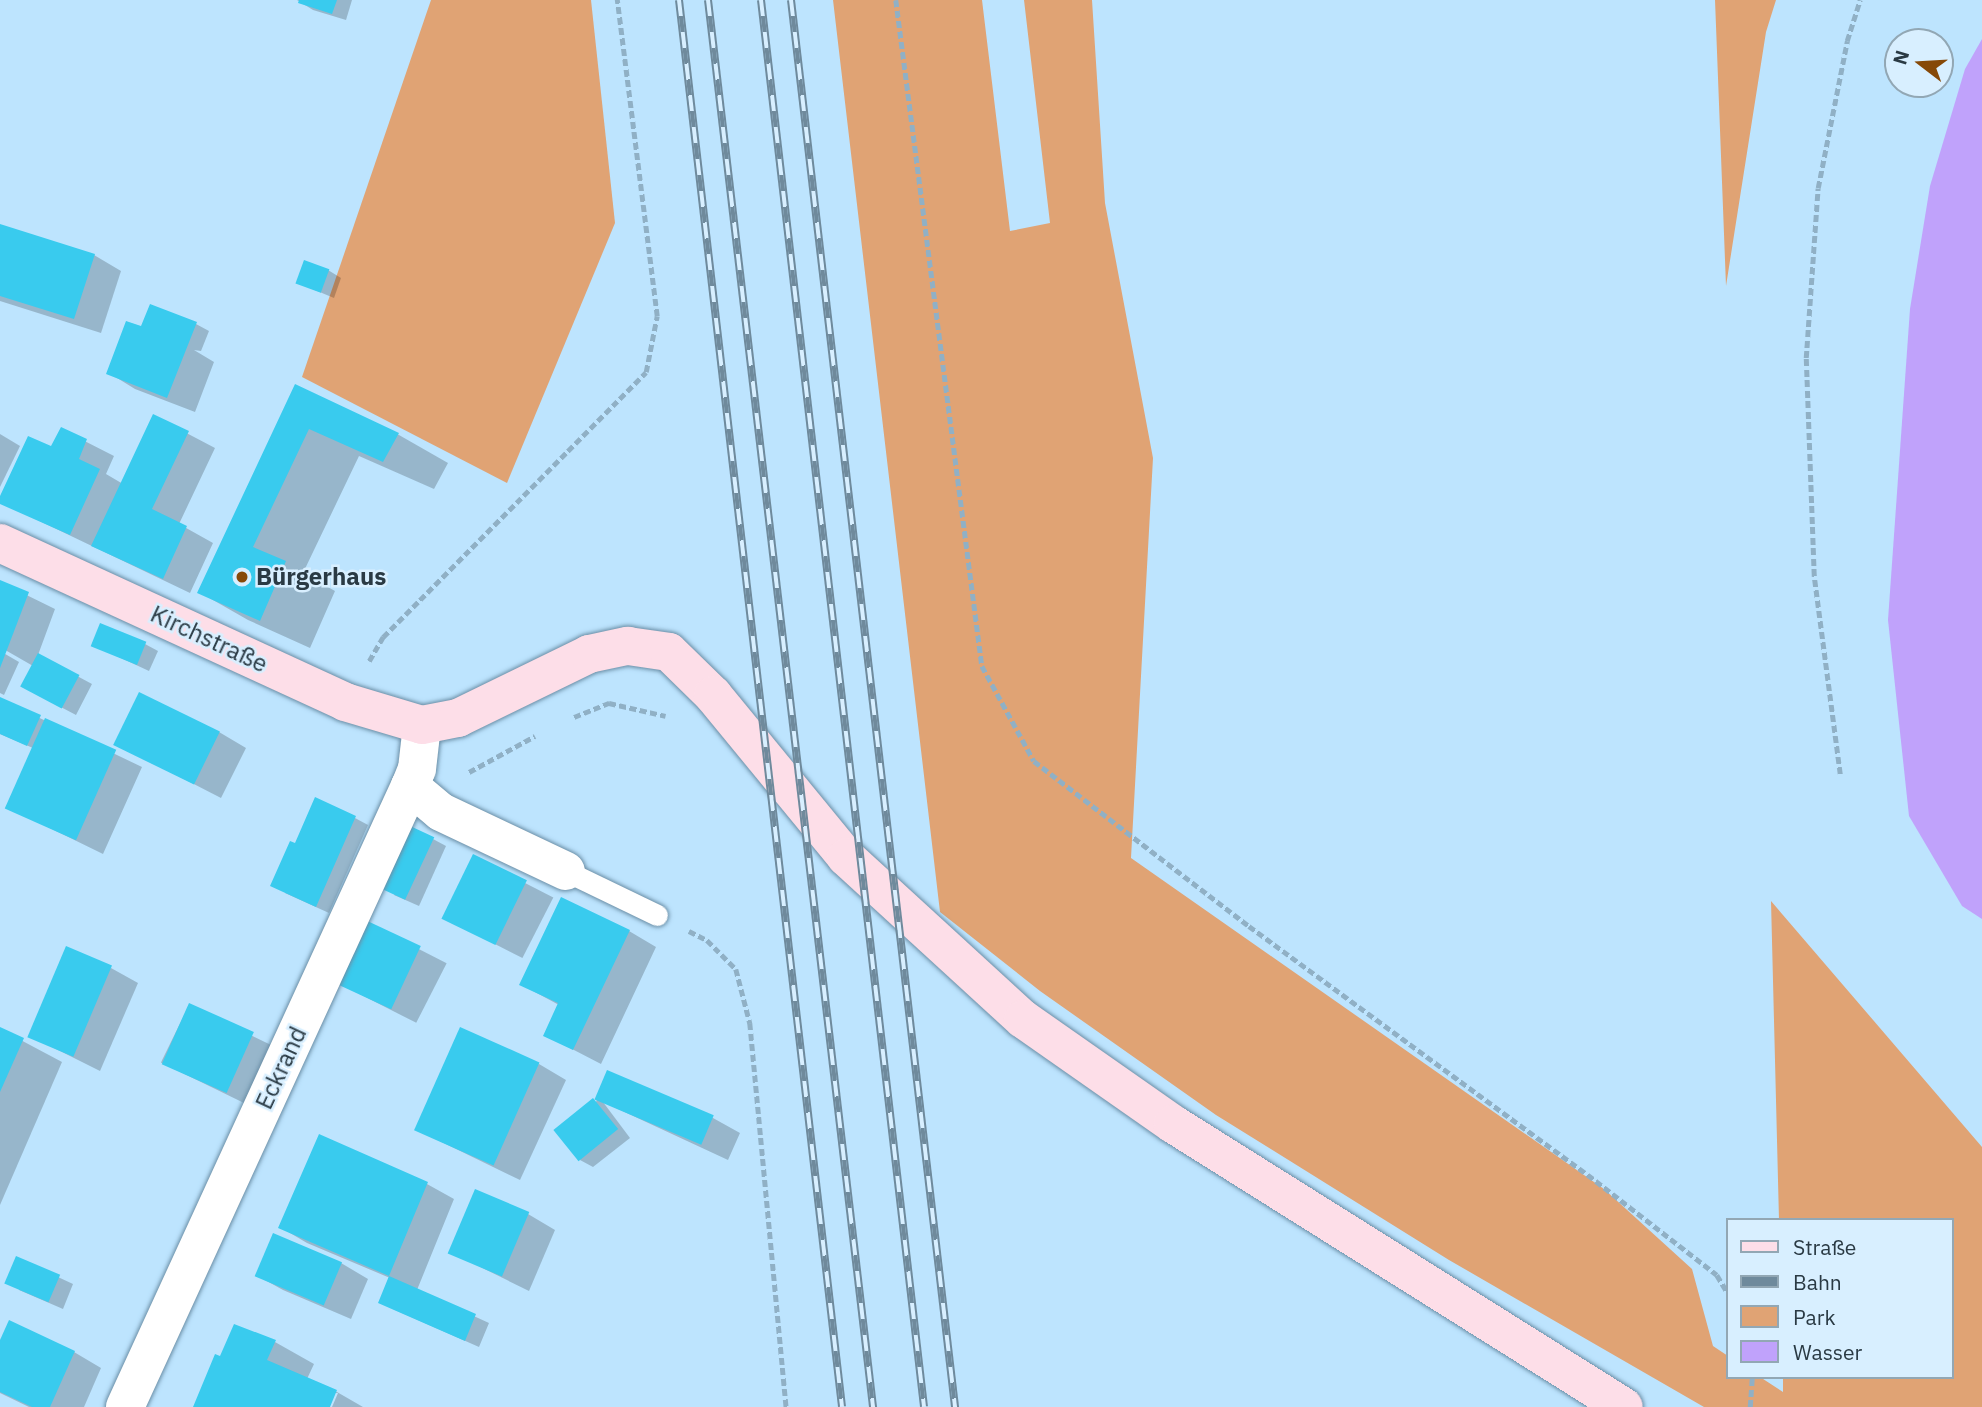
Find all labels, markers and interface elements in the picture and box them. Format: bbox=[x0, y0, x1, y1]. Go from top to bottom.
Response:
north arrow bbox=[1884, 28, 1954, 98]
text: N bbox=[1887, 47, 1914, 68]
place label: Bürgerhaus bbox=[256, 563, 386, 591]
marker: Bürgerhaus bbox=[234, 569, 250, 585]
street label: Kirchstraße bbox=[146, 599, 272, 679]
street label: Eckrand bbox=[249, 1022, 313, 1114]
legend bbox=[1727, 1218, 1954, 1379]
text: Straße bbox=[1793, 1233, 1856, 1261]
text: Bahn bbox=[1793, 1268, 1842, 1296]
text: Park bbox=[1793, 1303, 1836, 1331]
text: Wasser bbox=[1793, 1338, 1862, 1366]

